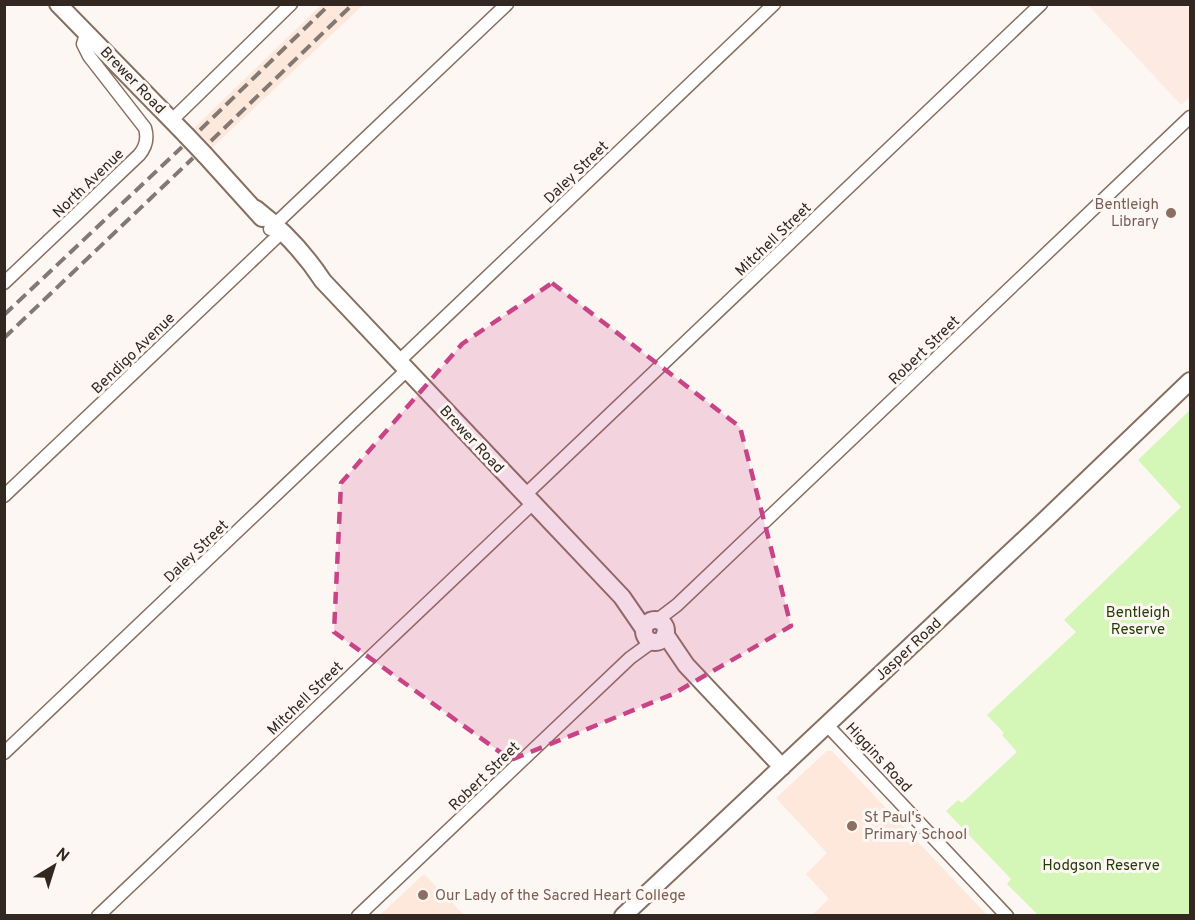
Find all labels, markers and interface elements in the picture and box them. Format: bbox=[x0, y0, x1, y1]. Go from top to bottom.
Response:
street label: Brewer Road bbox=[95, 43, 169, 119]
street label: Daley Street bbox=[541, 138, 613, 209]
street label: North Avenue bbox=[49, 145, 129, 223]
place label: Bentleigh Library bbox=[1095, 196, 1159, 232]
street label: Mitchell Street bbox=[732, 199, 816, 281]
marker: Bentleigh Library bbox=[1164, 206, 1178, 220]
street label: Bendigo Avenue bbox=[88, 309, 180, 399]
street label: Robert Street bbox=[886, 312, 965, 390]
street label: Brewer Road bbox=[435, 402, 507, 478]
street label: Daley Street bbox=[161, 517, 233, 588]
park label: Bentleigh Reserve bbox=[1106, 604, 1170, 640]
street label: Jasper Road bbox=[872, 614, 946, 686]
street label: Mitchell Street bbox=[264, 658, 348, 740]
street label: Higgins Road bbox=[841, 719, 915, 797]
street label: Robert Street bbox=[446, 738, 525, 816]
place label: St Paul's Primary School bbox=[864, 809, 967, 845]
marker: St Paul's Primary School bbox=[845, 819, 859, 833]
north arrow bbox=[24, 836, 84, 896]
text: N bbox=[51, 844, 73, 867]
park label: Hodgson Reserve bbox=[1042, 857, 1160, 876]
place label: Our Lady of the Sacred Heart College bbox=[435, 887, 686, 906]
marker: Our Lady of the Sacred Heart College bbox=[416, 888, 430, 902]

